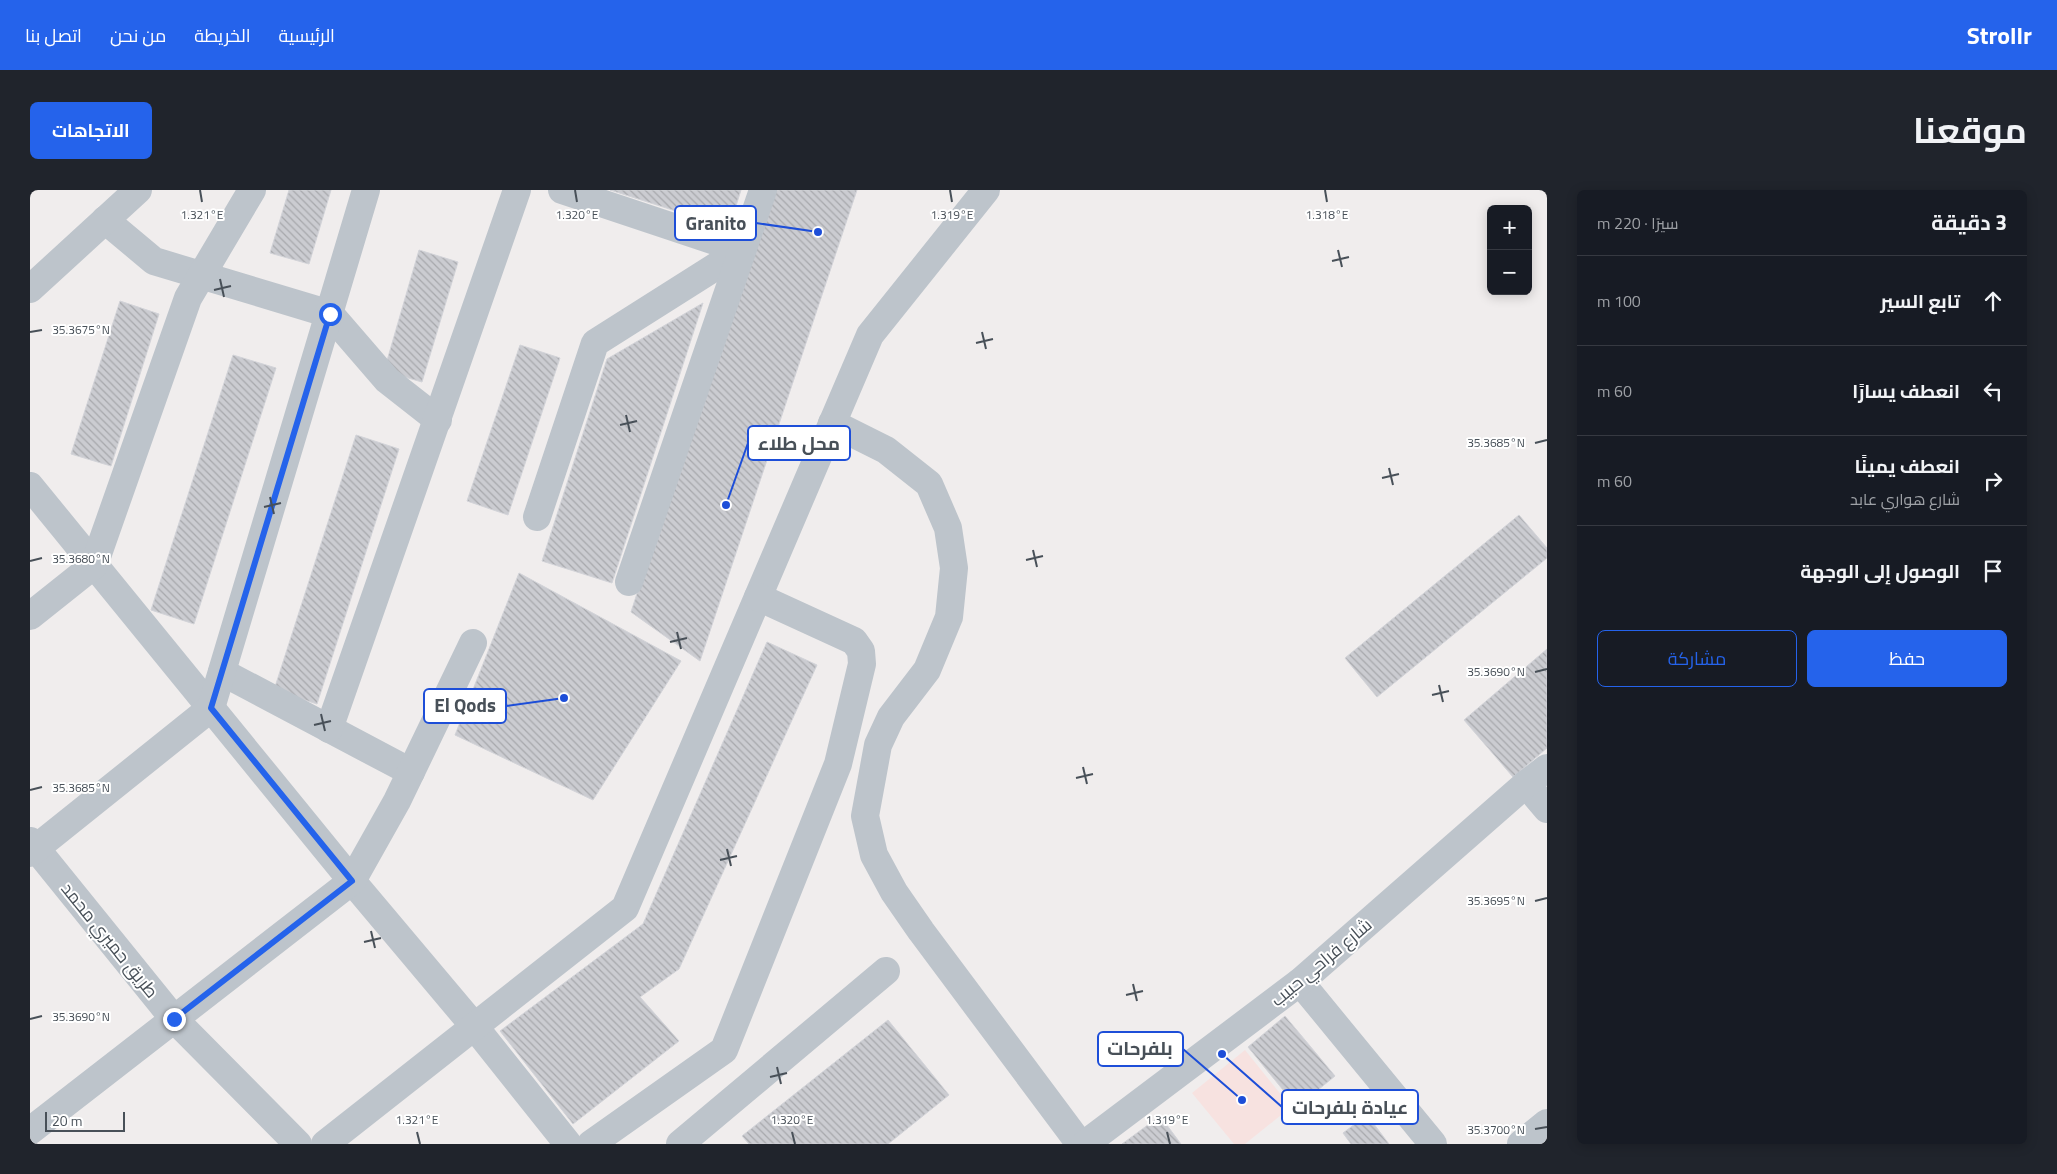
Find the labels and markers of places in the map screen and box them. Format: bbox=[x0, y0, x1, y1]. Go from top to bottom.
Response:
callout: Granito bbox=[675, 206, 756, 240]
callout: محل طلاء bbox=[748, 426, 850, 460]
callout: El Qods bbox=[424, 689, 506, 723]
callout: بلفرحات bbox=[1098, 1032, 1183, 1066]
callout: عيادة بلفرحات bbox=[1282, 1090, 1418, 1124]

